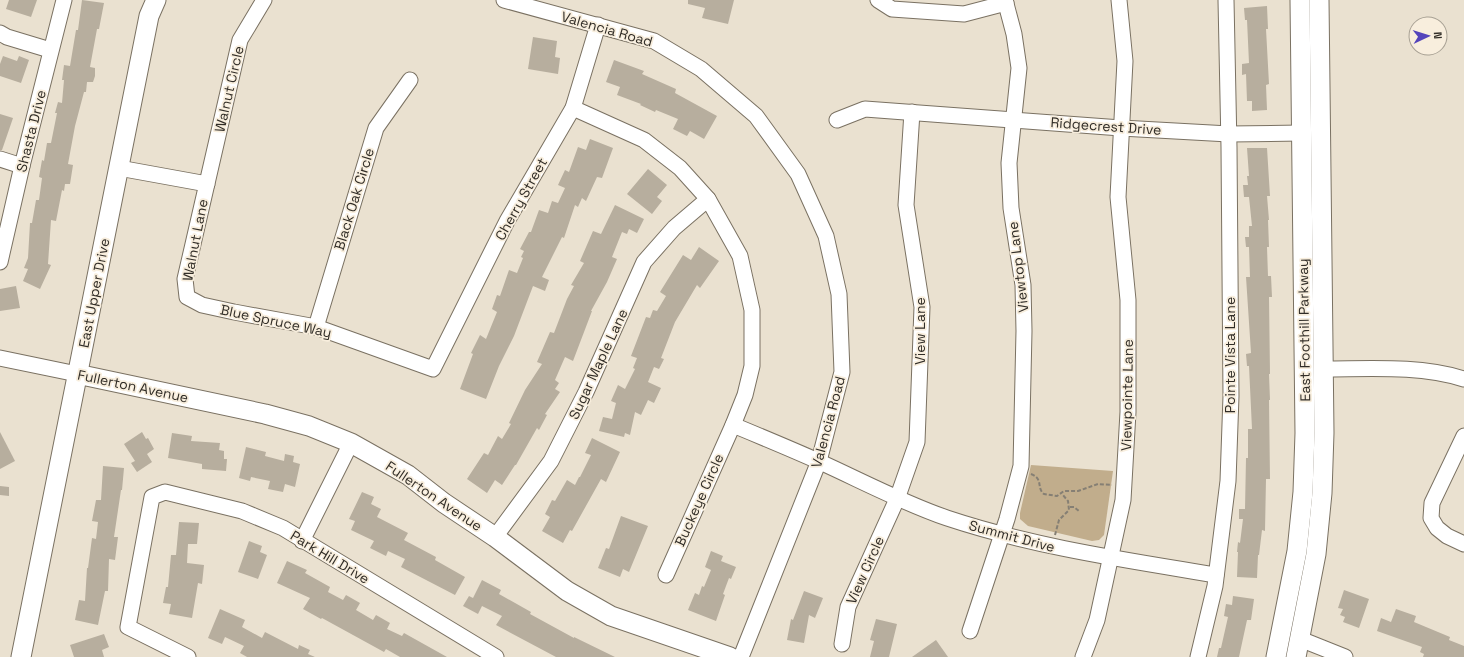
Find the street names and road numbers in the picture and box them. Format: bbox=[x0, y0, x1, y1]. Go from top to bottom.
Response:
street label: Valencia Road bbox=[559, 7, 655, 51]
street label: Walnut Circle bbox=[210, 44, 248, 134]
street label: Shasta Drive bbox=[12, 88, 50, 174]
street label: Ridgecrest Drive bbox=[1050, 113, 1162, 139]
street label: Black Oak Circle bbox=[330, 146, 378, 252]
street label: Cherry Street bbox=[491, 155, 551, 243]
street label: Walnut Lane bbox=[178, 197, 212, 283]
street label: Viewtop Lane bbox=[1003, 221, 1033, 313]
street label: East Upper Drive bbox=[75, 237, 113, 349]
street label: East Foothill Parkway bbox=[1294, 258, 1314, 402]
street label: View Lane bbox=[911, 297, 929, 365]
street label: Pointe Vista Lane bbox=[1221, 297, 1239, 413]
street label: Blue Spruce Way bbox=[219, 300, 333, 342]
street label: Sugar Maple Lane bbox=[564, 306, 632, 422]
street label: Viewpointe Lane bbox=[1117, 339, 1137, 451]
street label: Fullerton Avenue bbox=[76, 365, 190, 407]
street label: Valencia Road bbox=[807, 374, 849, 470]
street label: Buckeye Circle bbox=[671, 451, 727, 549]
street label: Fullerton Avenue bbox=[382, 457, 486, 535]
street label: Summit Drive bbox=[967, 516, 1057, 556]
street label: Park Hill Drive bbox=[287, 526, 373, 588]
street label: View Circle bbox=[842, 533, 888, 607]

